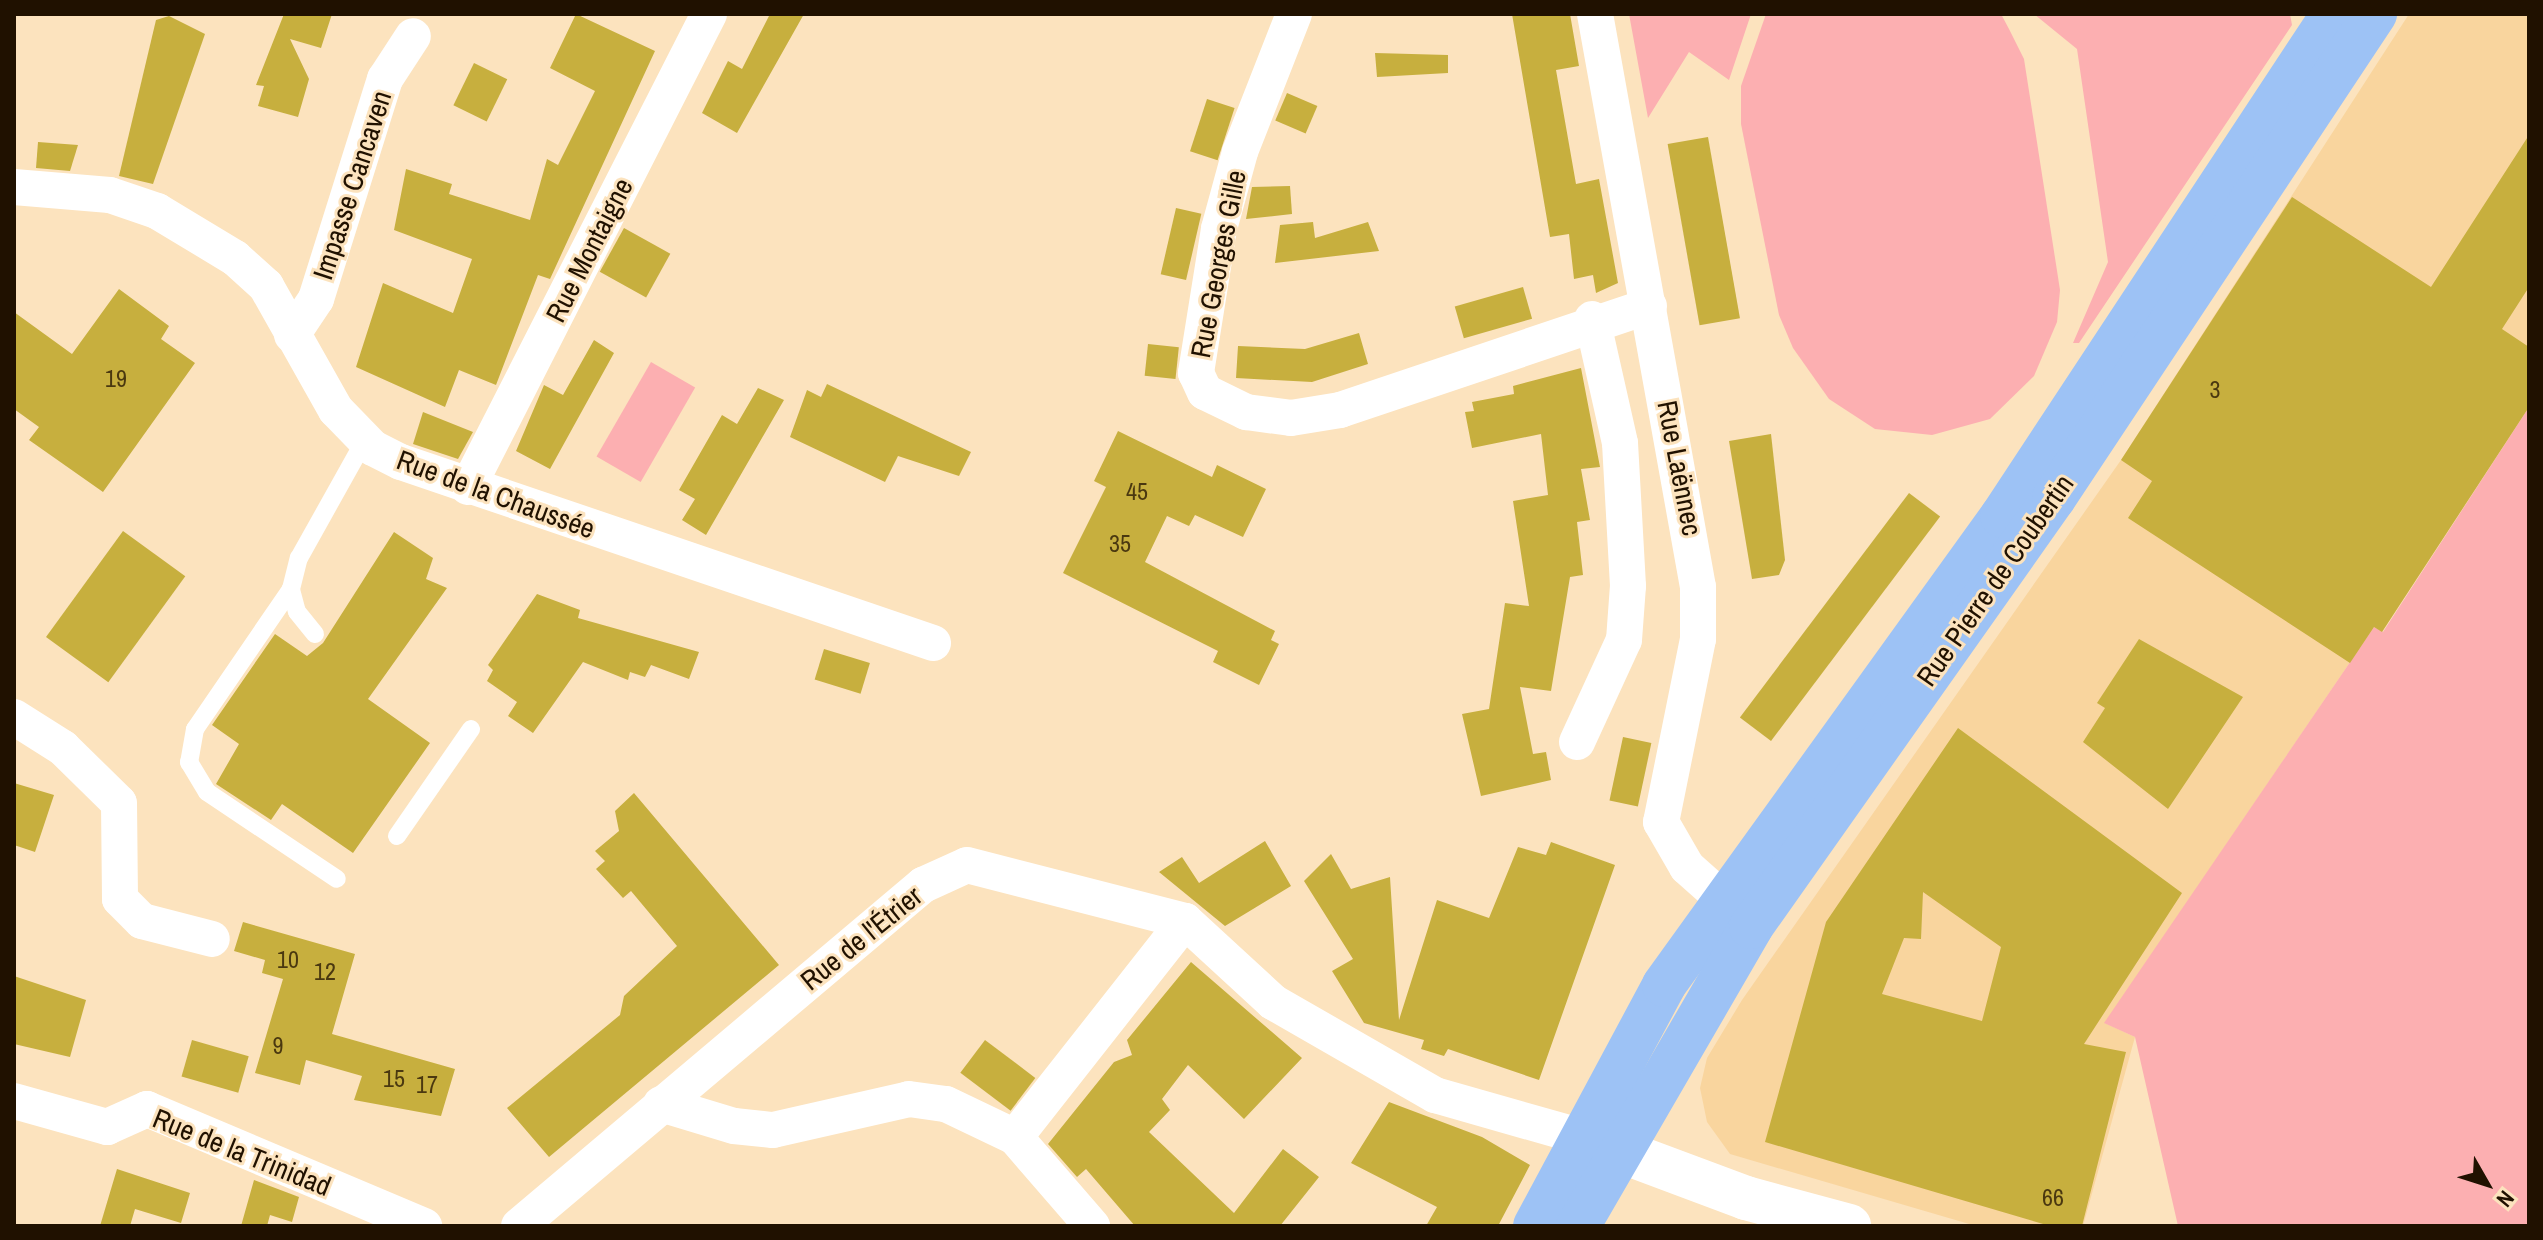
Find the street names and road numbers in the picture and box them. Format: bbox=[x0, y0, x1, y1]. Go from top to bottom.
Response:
street label: Impasse Cancaven bbox=[306, 86, 398, 284]
street label: Rue Georges Gille bbox=[1183, 167, 1253, 361]
street label: Rue Montaigne bbox=[538, 172, 640, 328]
street label: Rue Laënnec bbox=[1650, 398, 1710, 538]
street label: Rue de la Chaussée bbox=[393, 443, 599, 545]
street label: Rue Pierre de Coubertin bbox=[1909, 468, 2081, 692]
street label: Rue de l'Étrier bbox=[794, 879, 928, 997]
street label: Rue de la Trinidad bbox=[148, 1101, 336, 1203]

